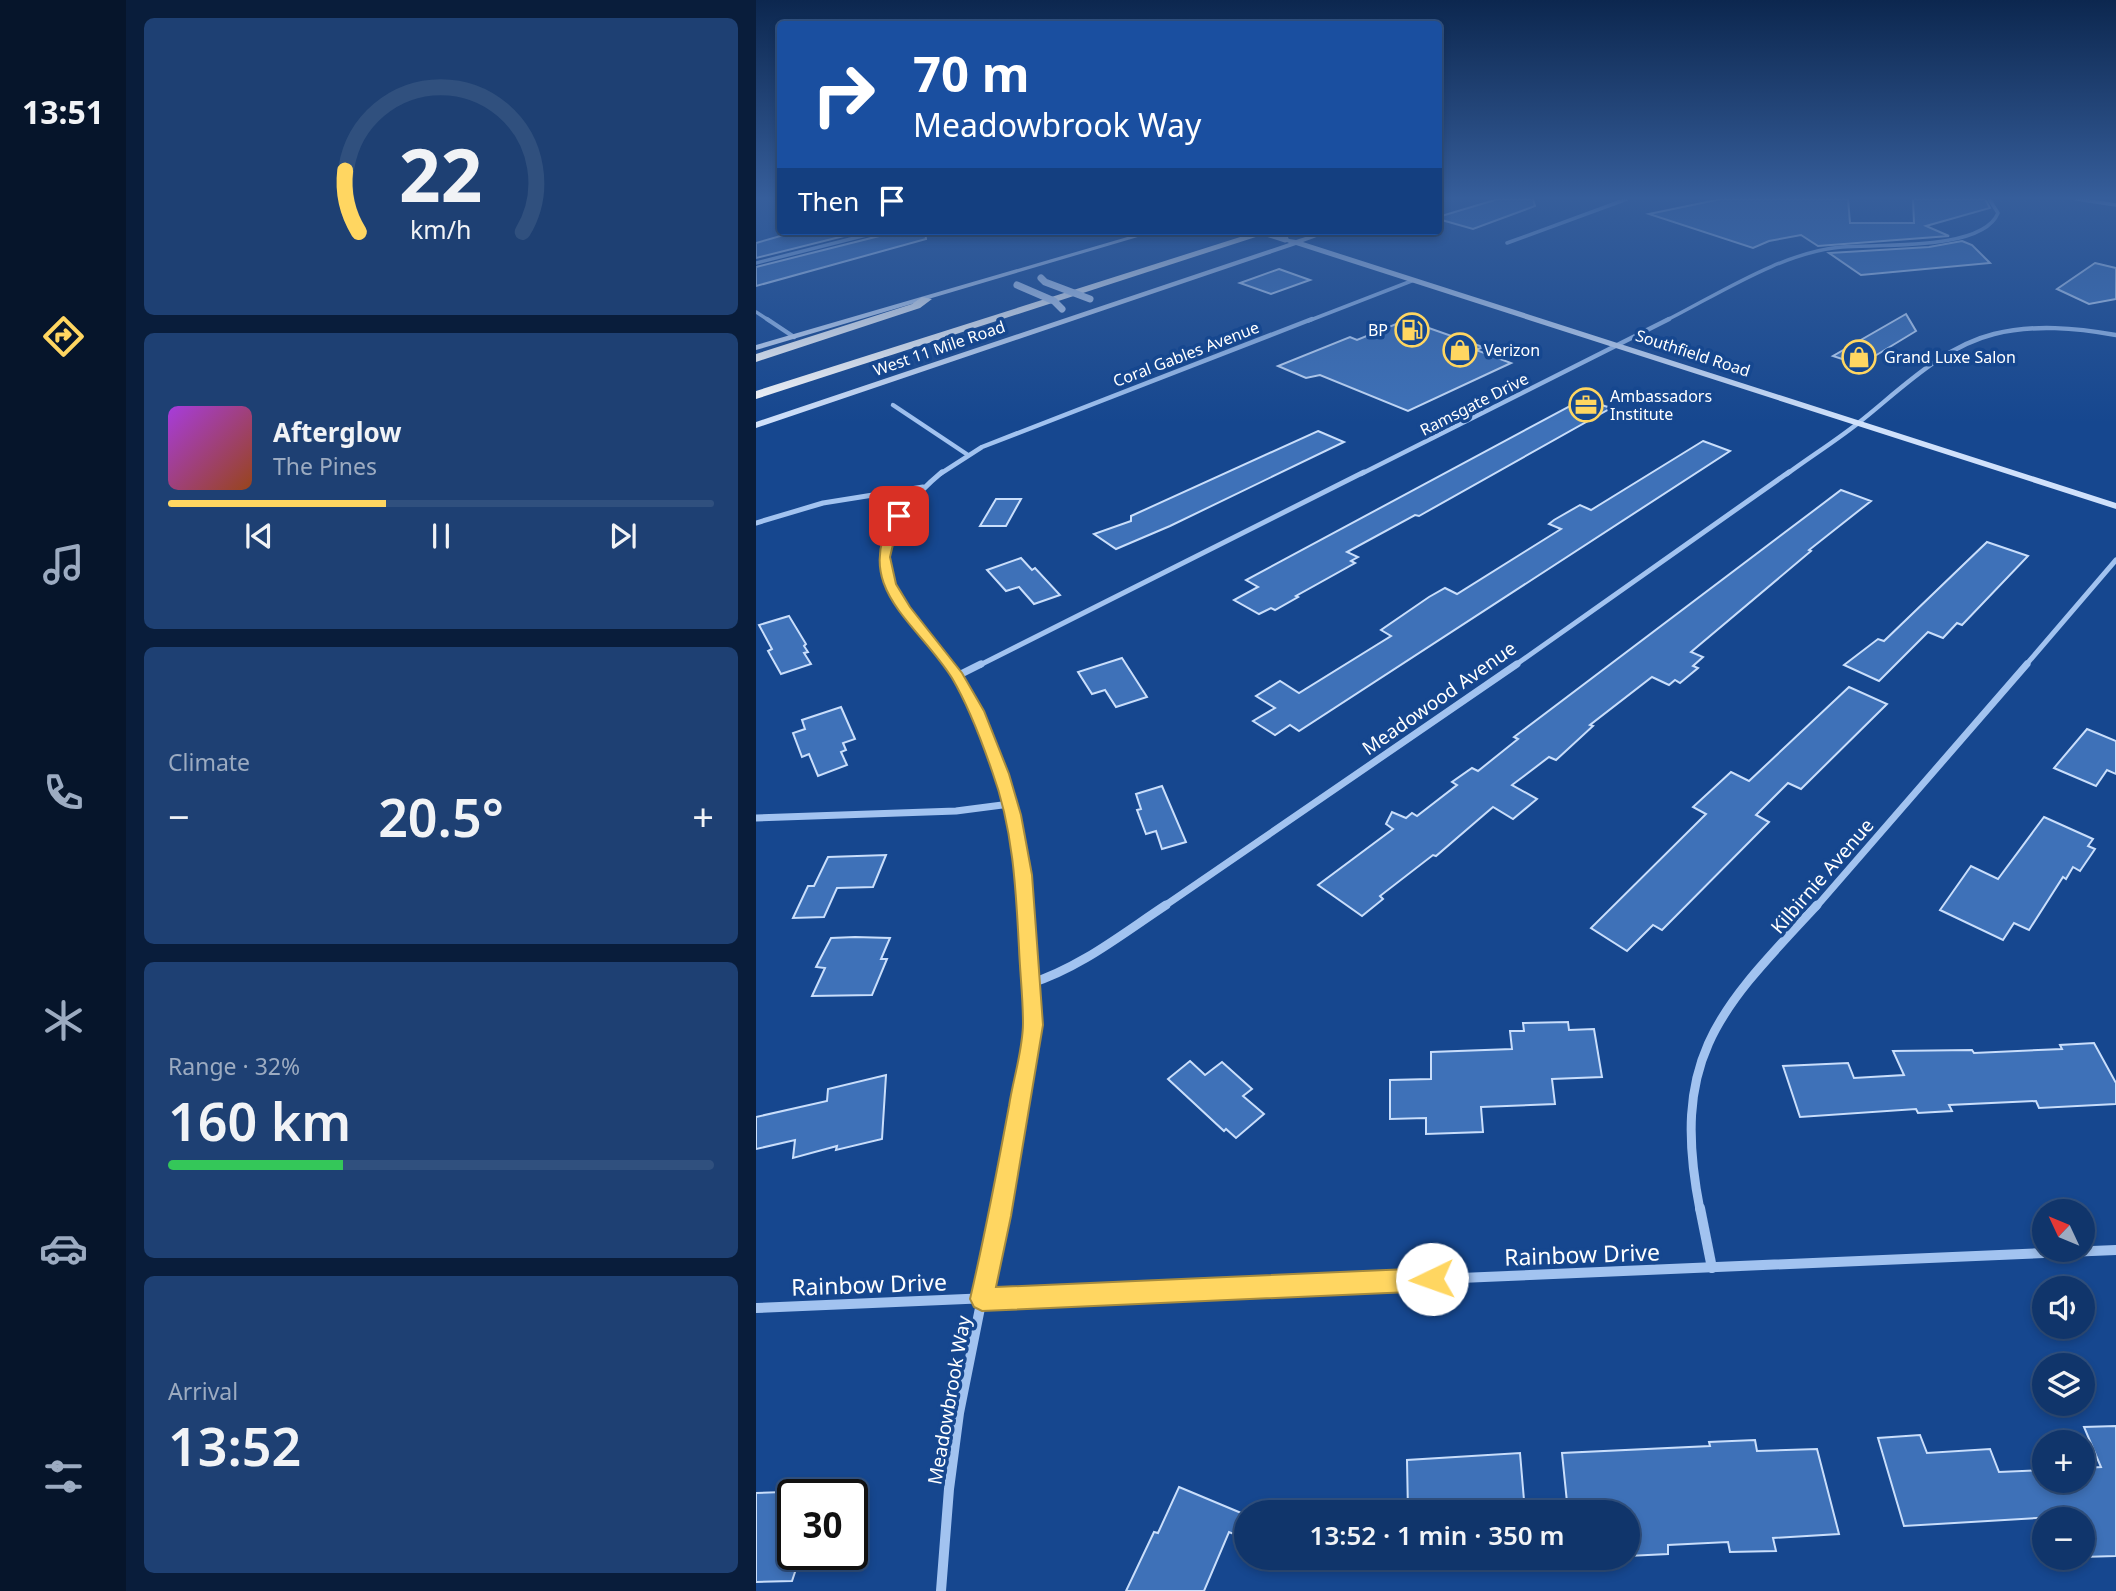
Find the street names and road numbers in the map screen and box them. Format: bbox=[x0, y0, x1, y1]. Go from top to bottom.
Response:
street label: West 11 Mile Road bbox=[870, 315, 1008, 381]
street label: Coral Gables Avenue bbox=[1110, 316, 1262, 392]
street label: Southfield Road bbox=[1633, 324, 1753, 382]
street label: Ramsgate Drive bbox=[1416, 367, 1532, 441]
street label: Meadowood Avenue bbox=[1357, 635, 1521, 761]
street label: Kilbirnie Avenue bbox=[1765, 813, 1879, 939]
street label: Rainbow Drive bbox=[1504, 1235, 1660, 1273]
street label: Rainbow Drive bbox=[791, 1265, 947, 1303]
street label: Meadowbrook Way bbox=[921, 1313, 977, 1487]

